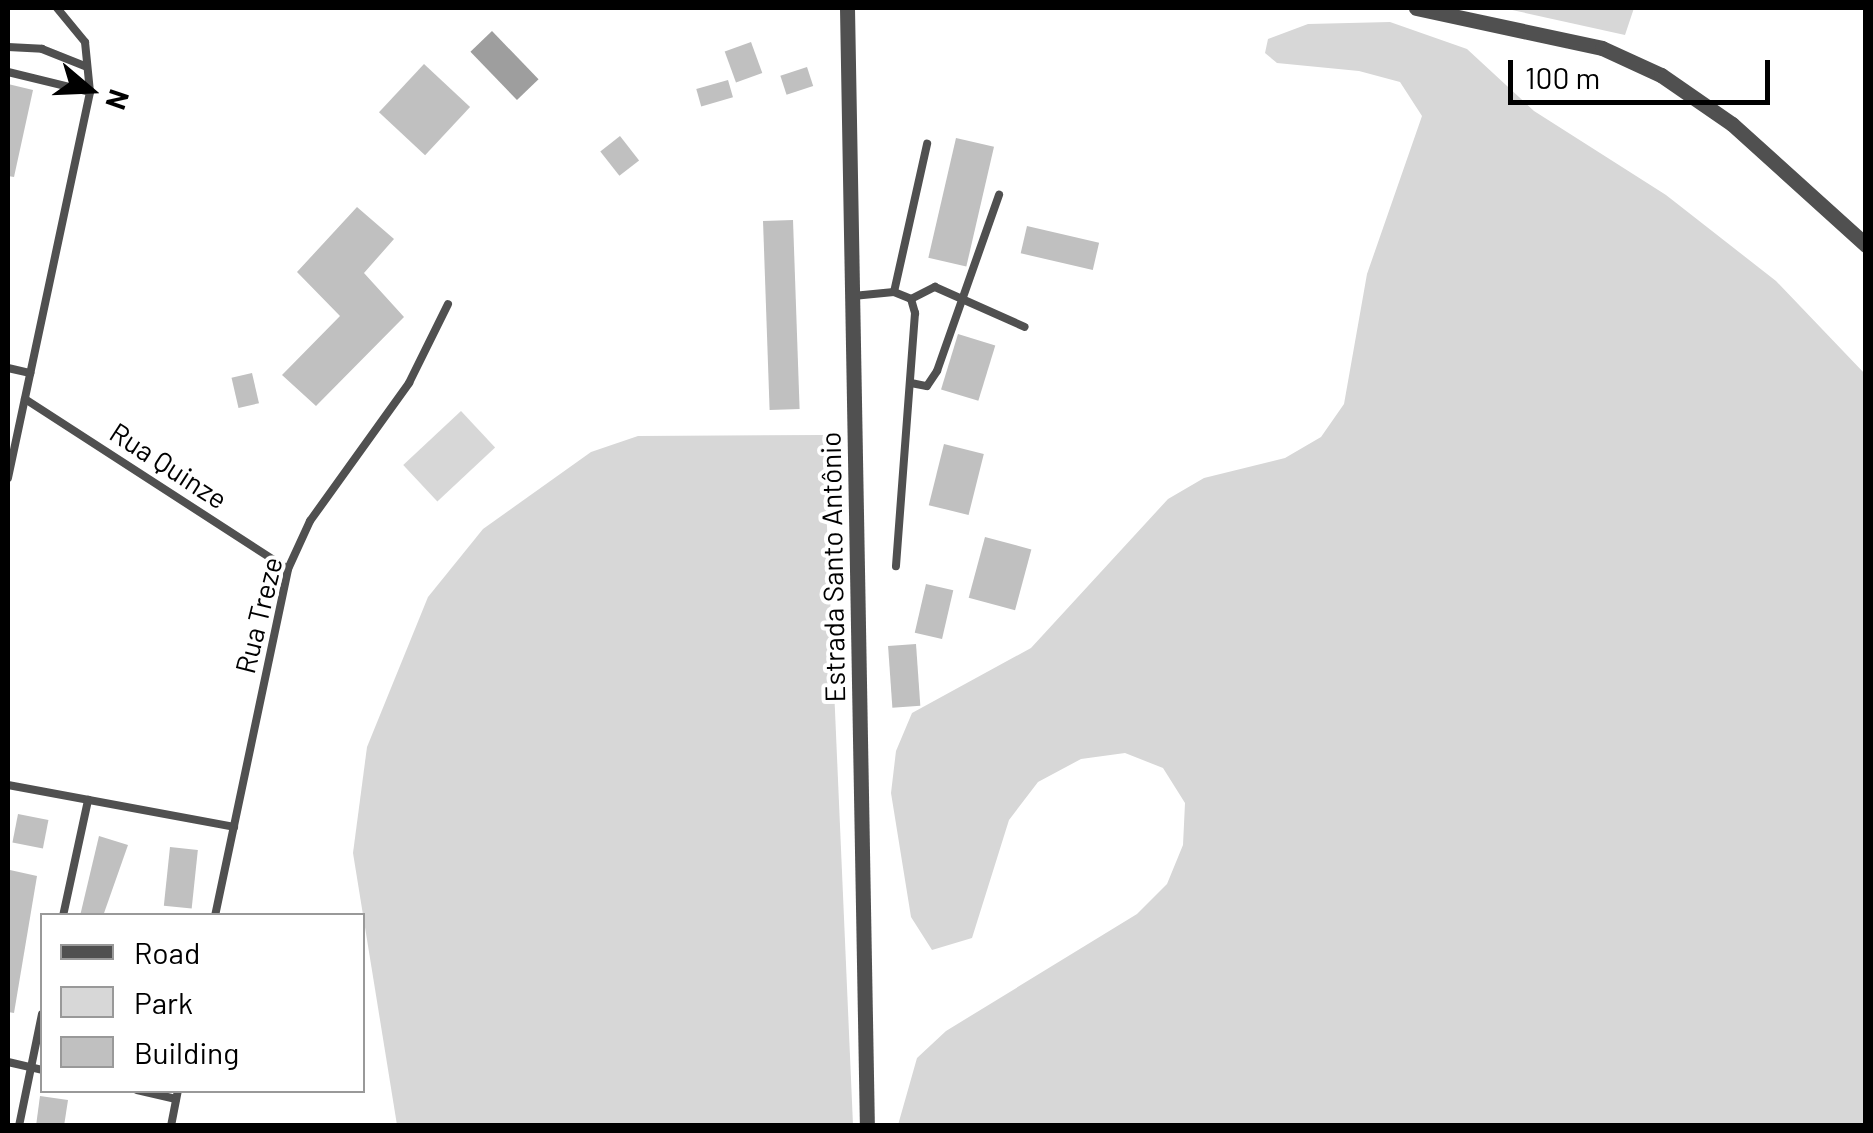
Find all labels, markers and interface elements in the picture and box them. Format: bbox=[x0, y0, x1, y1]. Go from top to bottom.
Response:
north arrow bbox=[40, 40, 140, 140]
scale bar bbox=[1513, 40, 1776, 102]
text: 100 m bbox=[1525, 59, 1600, 95]
text: N bbox=[99, 85, 137, 114]
street label: Rua Quinze bbox=[104, 415, 234, 515]
street label: Estrada Santo Antônio bbox=[813, 431, 851, 703]
street label: Rua Treze bbox=[227, 553, 289, 677]
legend bbox=[40, 913, 365, 1093]
text: Road bbox=[134, 934, 200, 970]
text: Park bbox=[134, 984, 193, 1020]
text: Building bbox=[134, 1034, 239, 1070]

